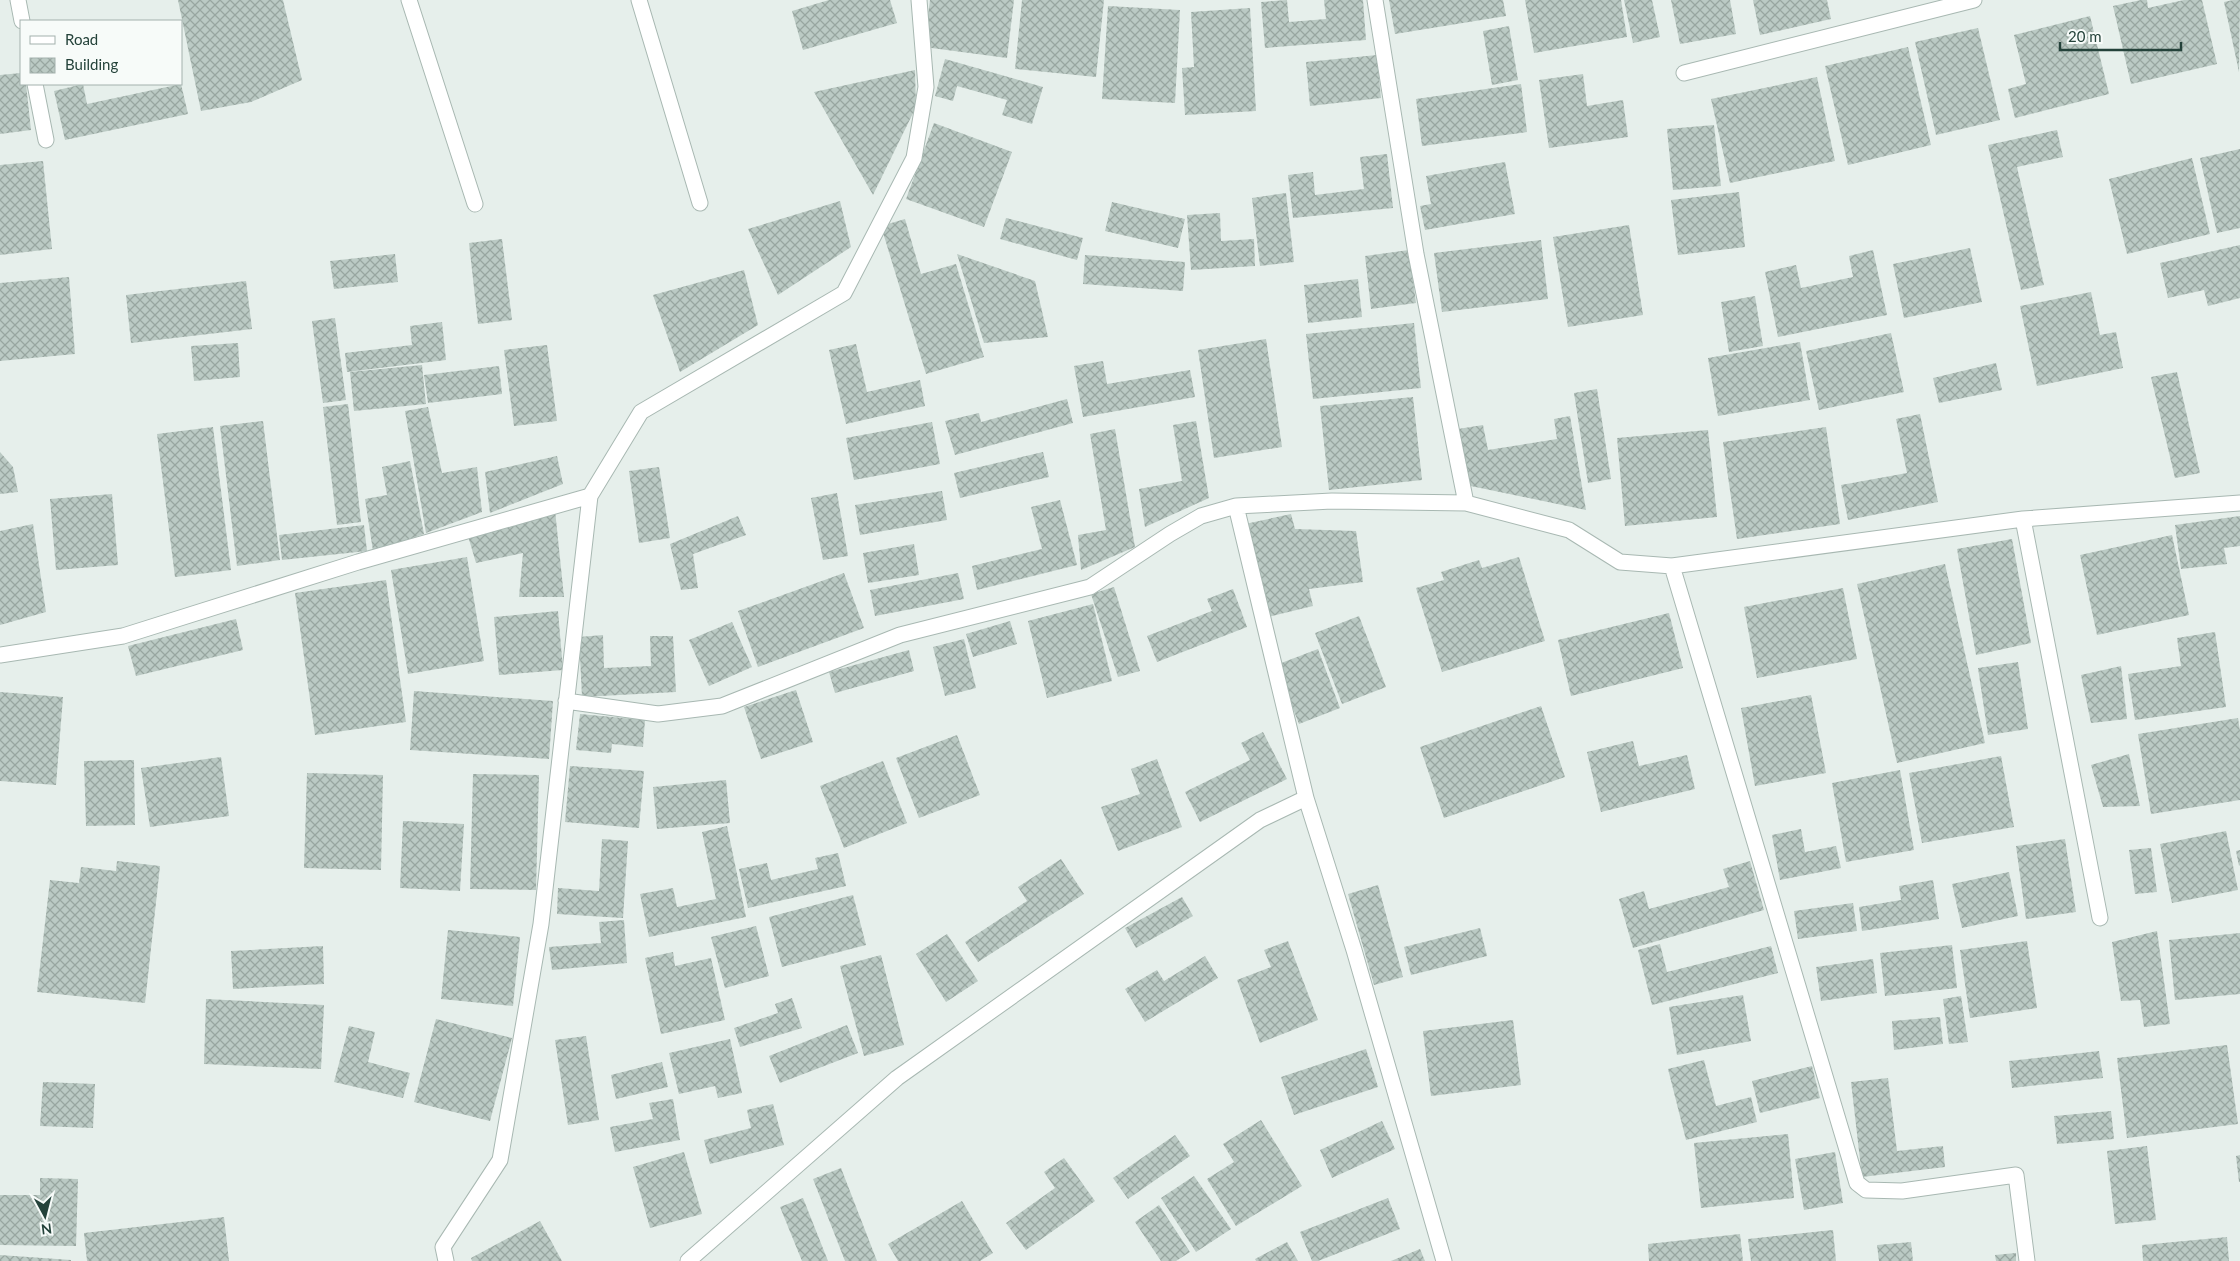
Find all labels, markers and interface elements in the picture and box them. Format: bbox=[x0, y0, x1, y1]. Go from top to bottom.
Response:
legend bbox=[20, 20, 182, 85]
scale bar bbox=[2060, 20, 2181, 52]
text: 20 m bbox=[2068, 27, 2102, 45]
text: Road bbox=[65, 30, 98, 48]
text: Building bbox=[65, 55, 118, 73]
north arrow bbox=[20, 1191, 70, 1241]
text: N bbox=[40, 1220, 53, 1238]

